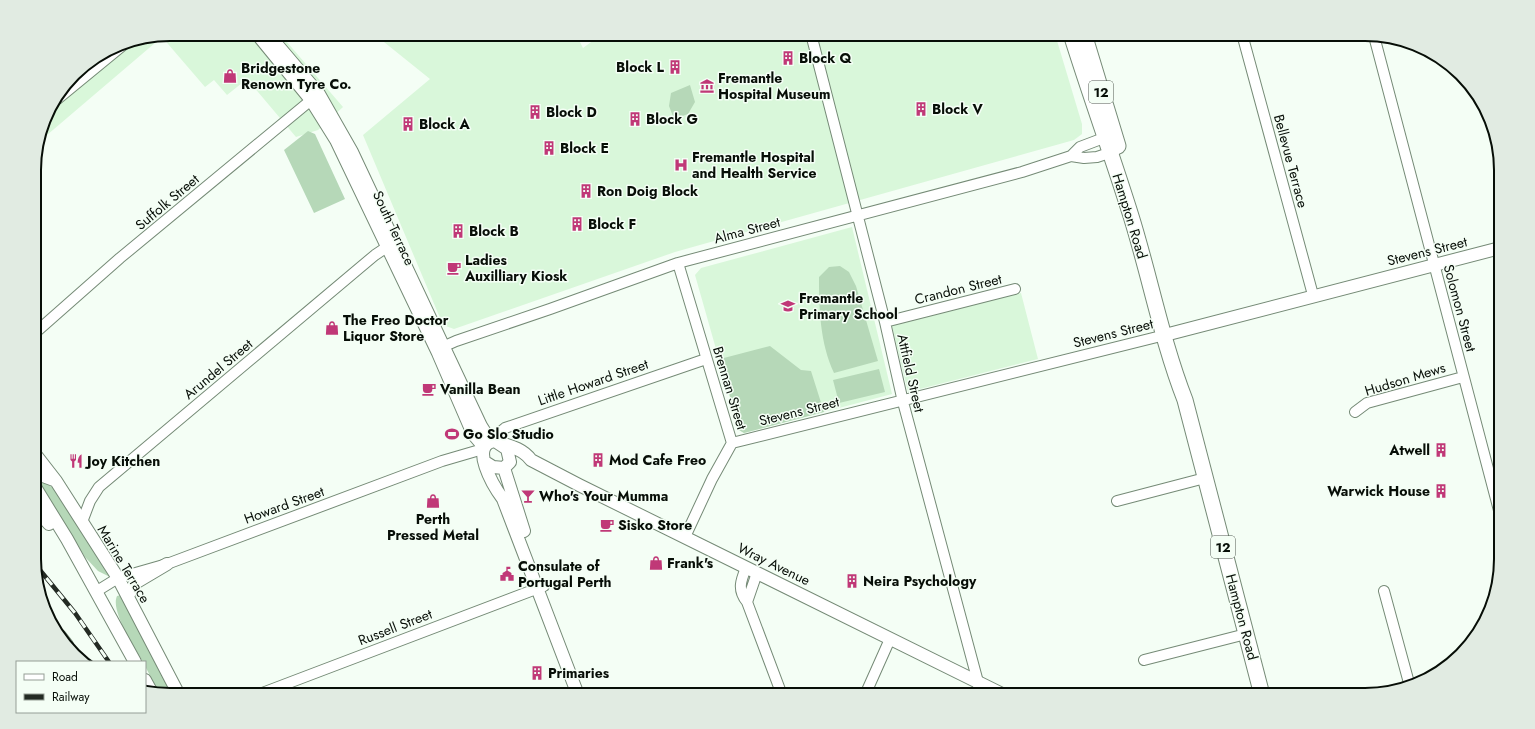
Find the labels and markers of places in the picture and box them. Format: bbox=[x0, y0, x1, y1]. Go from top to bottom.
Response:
place label: Block Q bbox=[799, 48, 853, 68]
building icon: Block Q bbox=[780, 50, 796, 66]
place label: Block L bbox=[616, 57, 665, 77]
place label: Bridgestone Renown Tyre Co. bbox=[241, 58, 351, 94]
building icon: Block L bbox=[667, 59, 683, 75]
shop icon: Bridgestone Renown Tyre Co. bbox=[222, 68, 238, 84]
place label: Fremantle Hospital Museum bbox=[718, 68, 831, 104]
museum icon: Fremantle Hospital Museum bbox=[699, 78, 715, 94]
place label: Block V bbox=[932, 99, 984, 119]
building icon: Block V bbox=[913, 101, 929, 117]
place label: Block D bbox=[546, 102, 597, 122]
building icon: Block D bbox=[527, 104, 543, 120]
place label: Block G bbox=[646, 109, 698, 129]
building icon: Block G bbox=[627, 111, 643, 127]
place label: Block A bbox=[419, 114, 471, 134]
building icon: Block A bbox=[400, 116, 416, 132]
place label: Block E bbox=[560, 138, 609, 158]
building icon: Block E bbox=[541, 140, 557, 156]
place label: Fremantle Hospital and Health Service bbox=[692, 147, 817, 183]
hospital icon: Fremantle Hospital and Health Service bbox=[673, 157, 689, 173]
place label: Ron Doig Block bbox=[597, 181, 698, 201]
building icon: Ron Doig Block bbox=[578, 183, 594, 199]
place label: Block F bbox=[588, 214, 636, 234]
building icon: Block F bbox=[569, 216, 585, 232]
place label: Block B bbox=[469, 221, 519, 241]
building icon: Block B bbox=[450, 223, 466, 239]
place label: Ladies Auxilliary Kiosk bbox=[464, 250, 567, 286]
cafe icon: Ladies Auxilliary Kiosk bbox=[446, 260, 462, 276]
place label: Fremantle Primary School bbox=[799, 288, 898, 324]
school or university icon: Fremantle Primary School bbox=[780, 298, 796, 314]
place label: The Freo Doctor Liquor Store bbox=[343, 310, 449, 346]
shop icon: The Freo Doctor Liquor Store bbox=[324, 320, 340, 336]
place label: Vanilla Bean bbox=[439, 379, 521, 399]
cafe icon: Vanilla Bean bbox=[421, 381, 437, 397]
place label: Go Slo Studio bbox=[463, 424, 554, 444]
sports icon: Go Slo Studio bbox=[444, 426, 460, 442]
place label: Atwell bbox=[1388, 440, 1430, 460]
building icon: Atwell bbox=[1433, 442, 1449, 458]
place label: Mod Cafe Freo bbox=[609, 450, 706, 470]
place label: Joy Kitchen bbox=[84, 451, 160, 471]
building icon: Mod Cafe Freo bbox=[590, 452, 606, 468]
restaurant icon: Joy Kitchen bbox=[68, 453, 84, 469]
place label: Warwick House bbox=[1327, 481, 1430, 501]
building icon: Warwick House bbox=[1433, 483, 1449, 499]
place label: Who's Your Mumma bbox=[539, 486, 668, 506]
bar icon: Who's Your Mumma bbox=[520, 488, 536, 504]
shop icon: Perth Pressed Metal bbox=[425, 493, 441, 509]
place label: Perth Pressed Metal bbox=[387, 509, 479, 545]
place label: Sisko Store bbox=[618, 515, 692, 535]
cafe icon: Sisko Store bbox=[599, 517, 615, 533]
place label: Frank's bbox=[667, 553, 714, 573]
shop icon: Frank's bbox=[648, 555, 664, 571]
place label: Consulate of Portugal Perth bbox=[518, 556, 611, 592]
public building icon: Consulate of Portugal Perth bbox=[499, 566, 515, 582]
place label: Neira Psychology bbox=[863, 571, 977, 591]
building icon: Neira Psychology bbox=[844, 573, 860, 589]
place label: Primaries bbox=[548, 663, 610, 683]
building icon: Primaries bbox=[529, 665, 545, 681]

